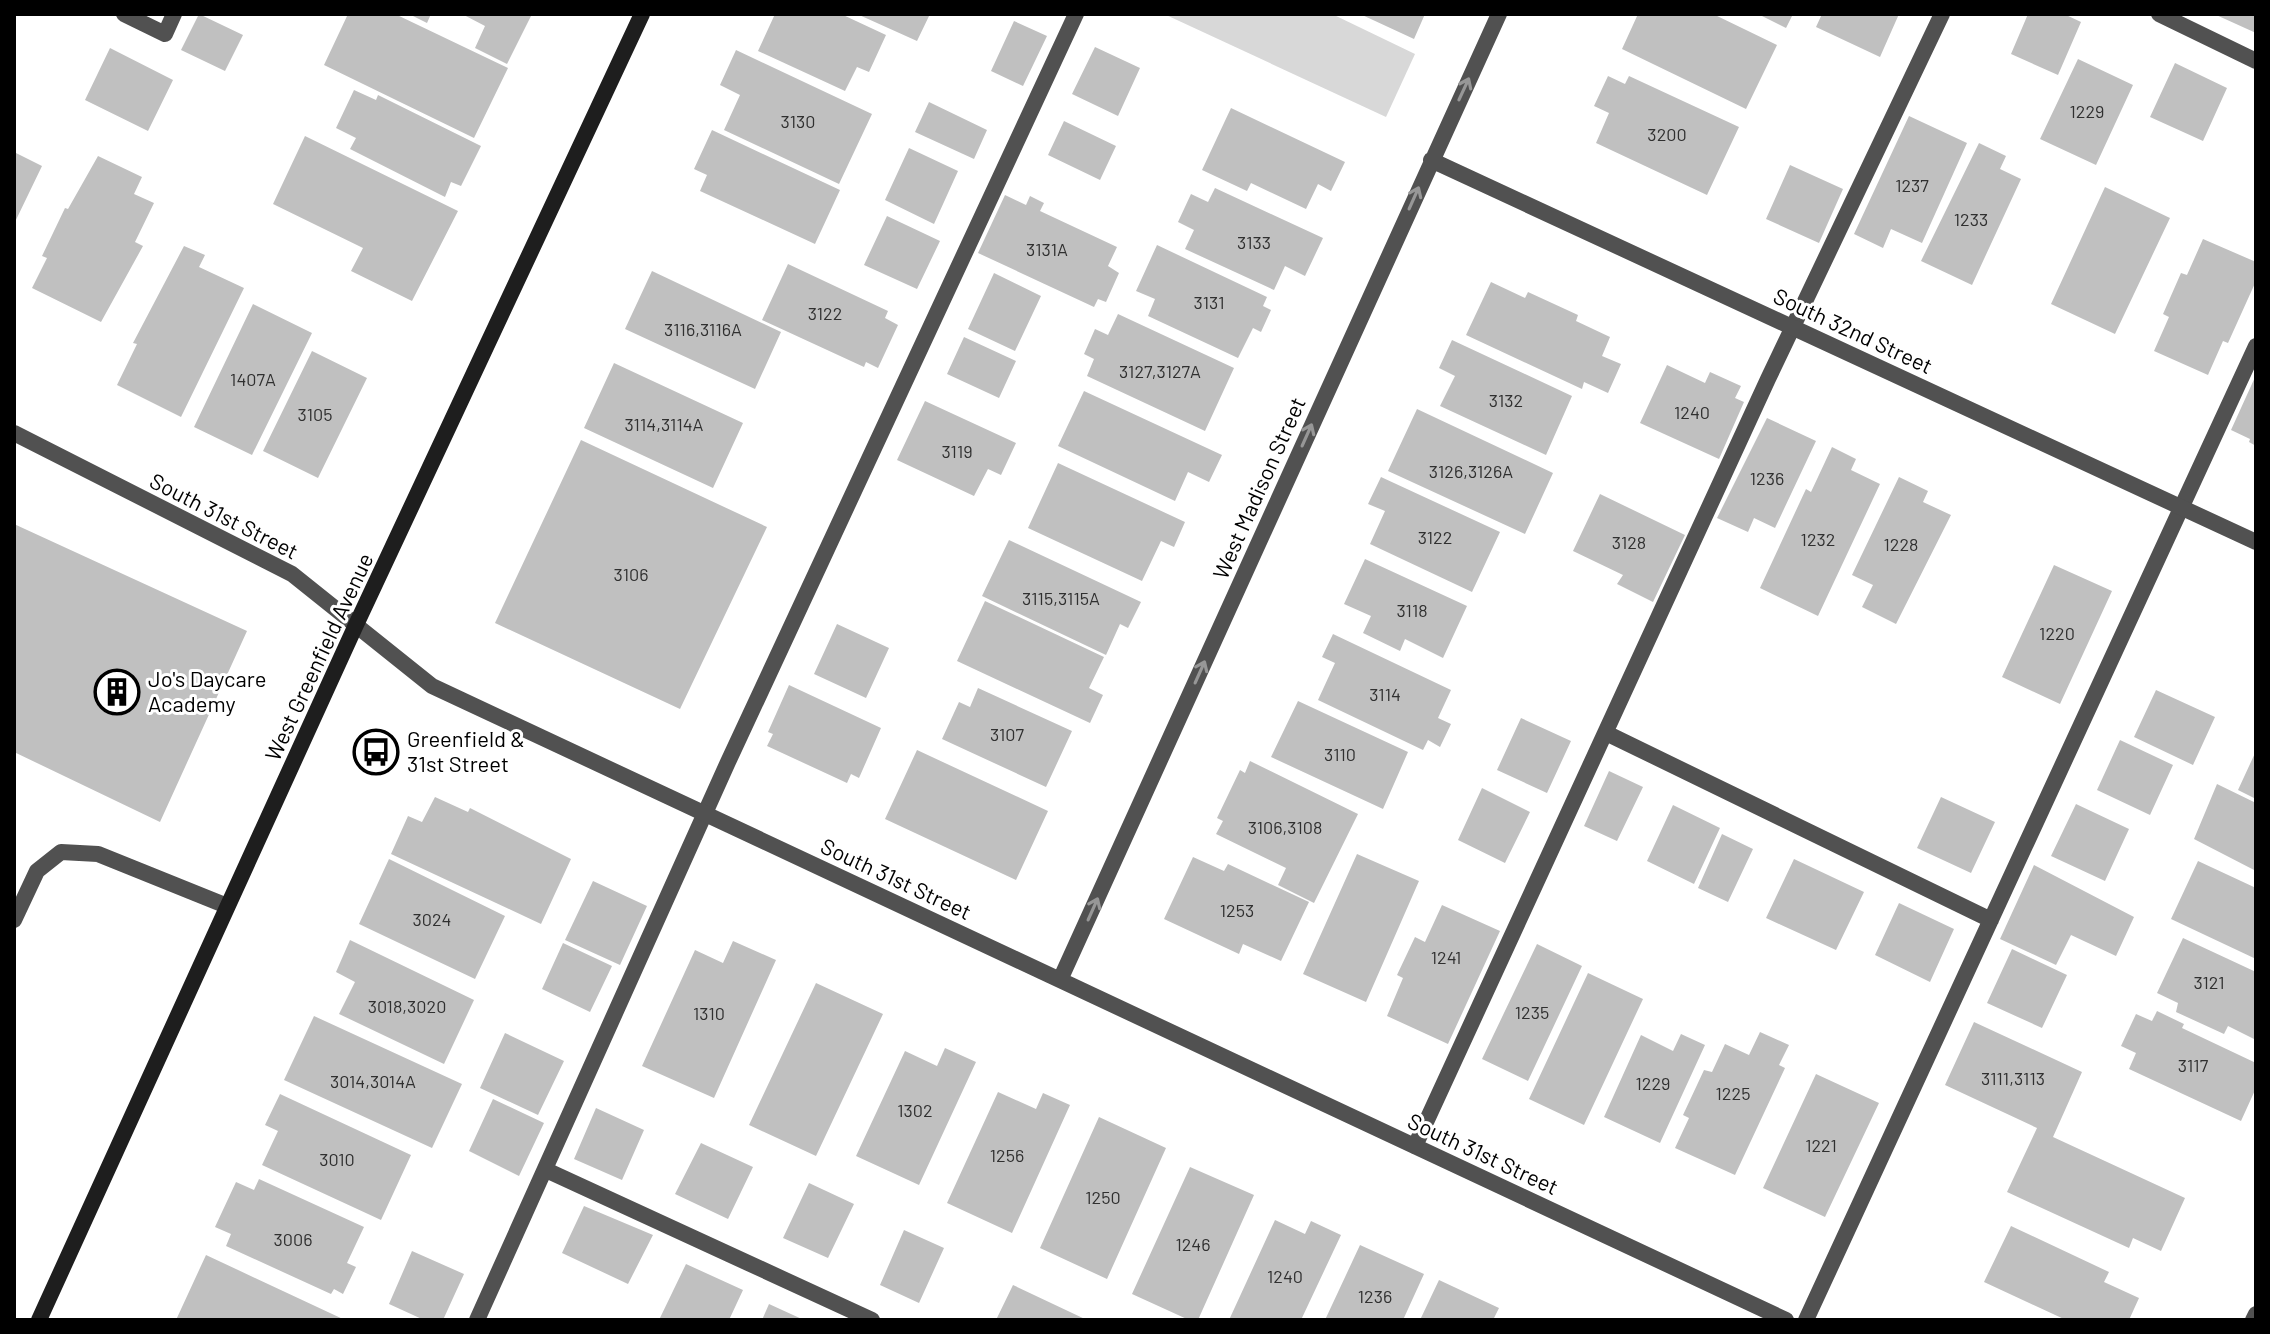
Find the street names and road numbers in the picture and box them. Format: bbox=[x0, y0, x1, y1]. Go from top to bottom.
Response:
street label: South 32nd Street bbox=[1770, 282, 1937, 378]
street label: West Madison Street bbox=[1206, 393, 1310, 583]
street label: South 31st Street bbox=[146, 467, 303, 564]
street label: West Greenfield Avenue bbox=[259, 549, 378, 764]
street label: South 31st Street bbox=[817, 832, 976, 924]
street label: South 31st Street bbox=[1404, 1107, 1563, 1199]

